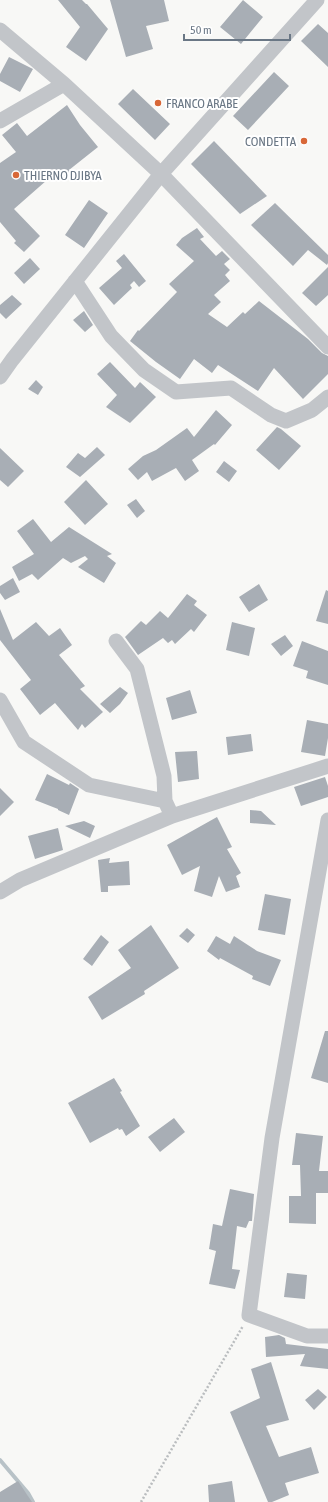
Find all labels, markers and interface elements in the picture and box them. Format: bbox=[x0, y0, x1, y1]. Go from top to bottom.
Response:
scale bar bbox=[184, 16, 290, 42]
text: 50 m bbox=[190, 23, 212, 37]
place label: FRANCO ARABE bbox=[166, 96, 238, 111]
marker: FRANCO ARABE bbox=[153, 98, 163, 108]
place label: CONDETTA bbox=[245, 134, 297, 149]
marker: CONDETTA bbox=[299, 136, 309, 146]
place label: THIERNO DJIBYA bbox=[24, 168, 102, 183]
marker: THIERNO DJIBYA bbox=[11, 170, 21, 180]

